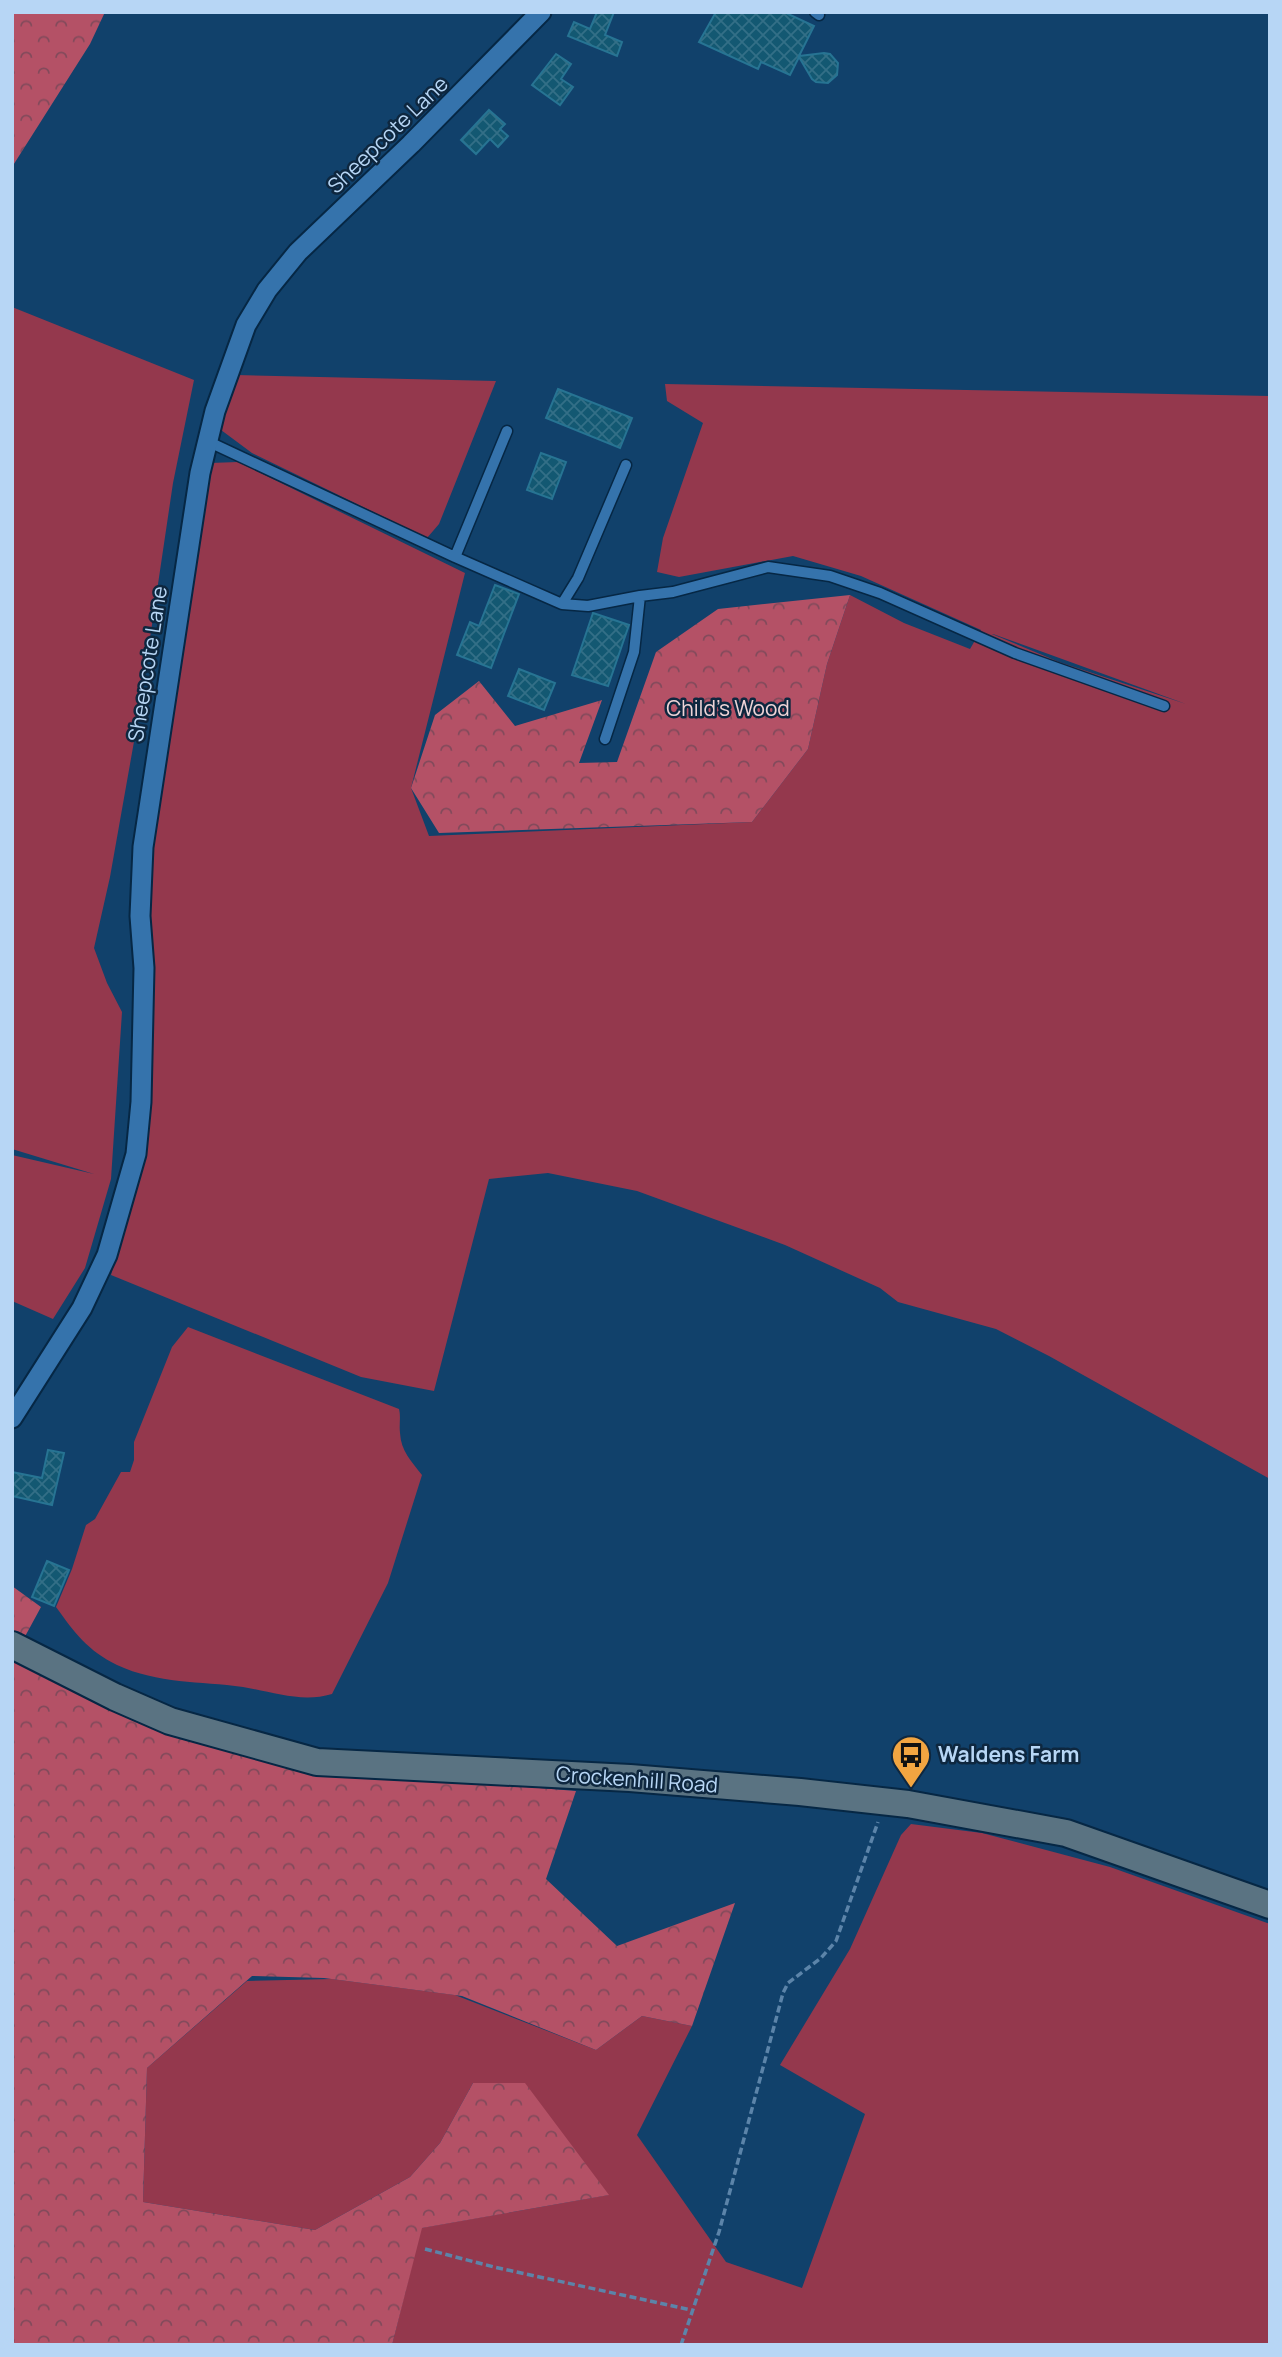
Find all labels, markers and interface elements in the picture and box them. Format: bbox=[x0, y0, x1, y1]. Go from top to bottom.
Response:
street label: Sheepcote Lane bbox=[321, 70, 454, 199]
street label: Sheepcote Lane bbox=[121, 584, 173, 744]
park label: Child's Wood bbox=[666, 694, 790, 722]
bus stop icon: Waldens Farm bbox=[890, 1734, 932, 1789]
place label: Waldens Farm bbox=[938, 1740, 1079, 1768]
street label: Crockenhill Road bbox=[555, 1759, 719, 1799]

